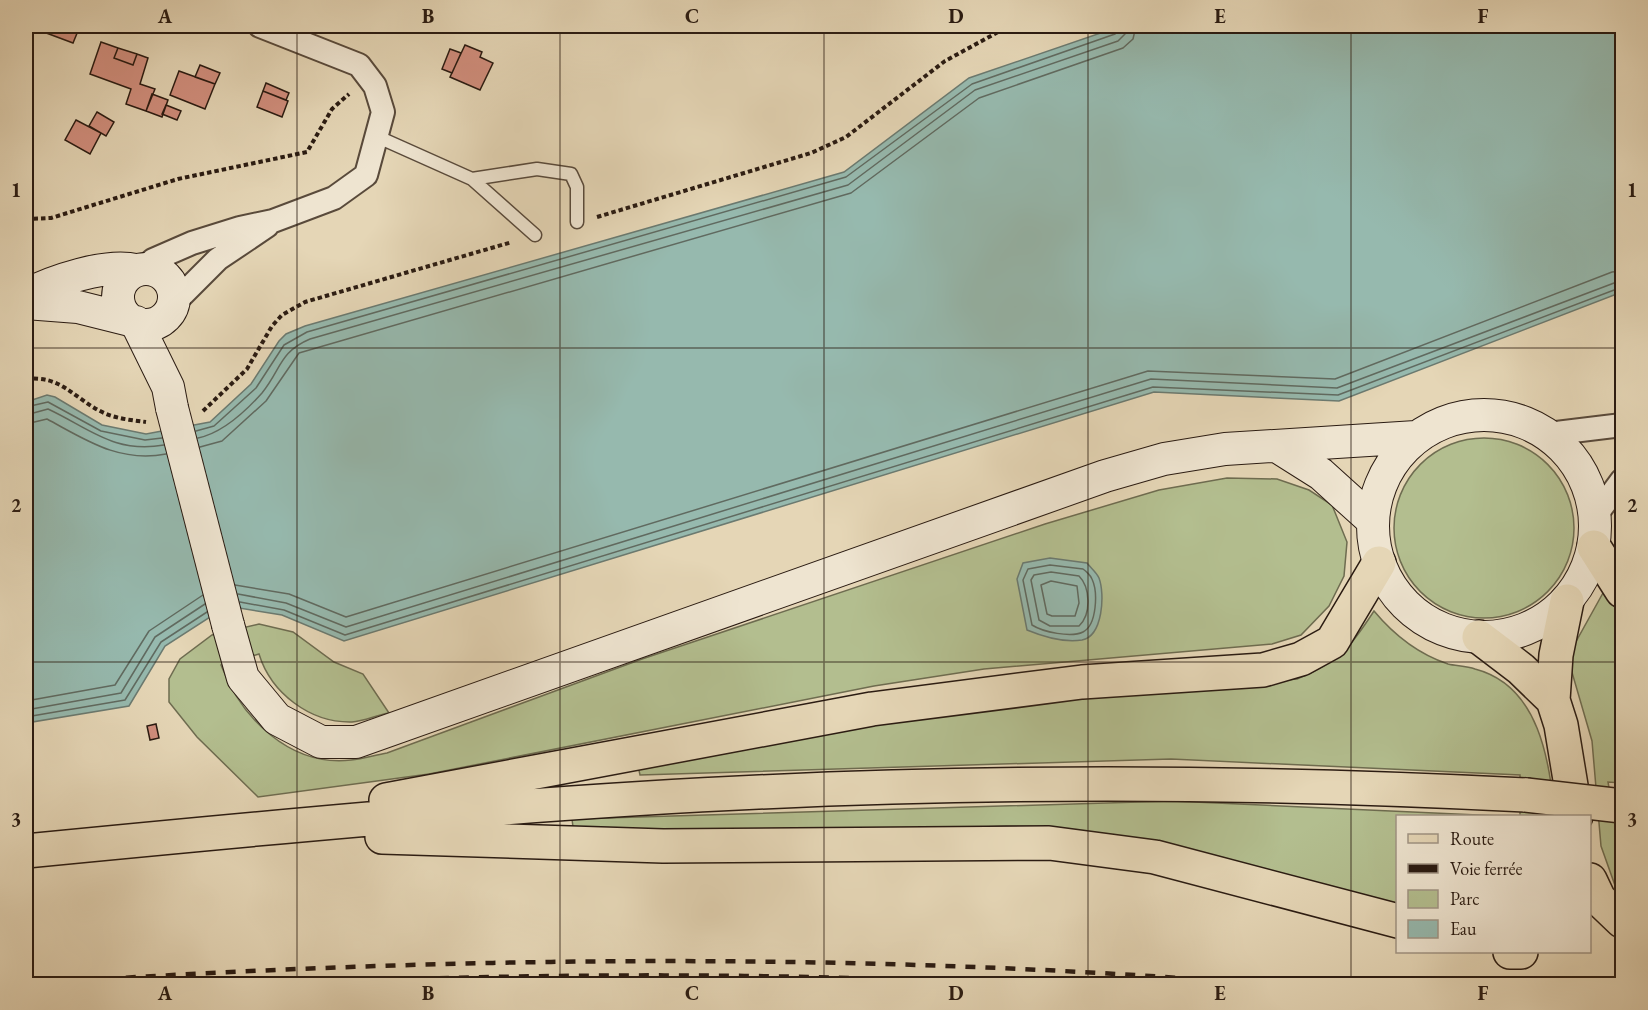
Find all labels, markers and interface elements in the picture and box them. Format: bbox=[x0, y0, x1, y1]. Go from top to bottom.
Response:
text: A bbox=[157, 3, 173, 29]
text: B bbox=[422, 3, 434, 29]
text: C bbox=[685, 3, 699, 29]
text: D bbox=[948, 3, 964, 29]
text: E bbox=[1214, 3, 1226, 29]
text: F bbox=[1478, 3, 1489, 29]
text: 1 bbox=[11, 177, 21, 203]
text: 1 bbox=[1627, 177, 1637, 203]
text: 2 bbox=[11, 492, 22, 518]
text: 2 bbox=[1627, 492, 1638, 518]
text: 3 bbox=[11, 806, 21, 832]
text: 3 bbox=[1627, 806, 1637, 832]
legend bbox=[1396, 815, 1591, 953]
text: Route bbox=[1450, 827, 1494, 850]
text: Voie ferrée bbox=[1450, 857, 1522, 880]
text: Parc bbox=[1450, 887, 1480, 910]
text: Eau bbox=[1450, 917, 1477, 940]
text: A bbox=[157, 980, 173, 1006]
text: B bbox=[422, 980, 434, 1006]
text: C bbox=[685, 980, 699, 1006]
text: D bbox=[948, 980, 964, 1006]
text: E bbox=[1214, 980, 1226, 1006]
text: F bbox=[1478, 980, 1489, 1006]

